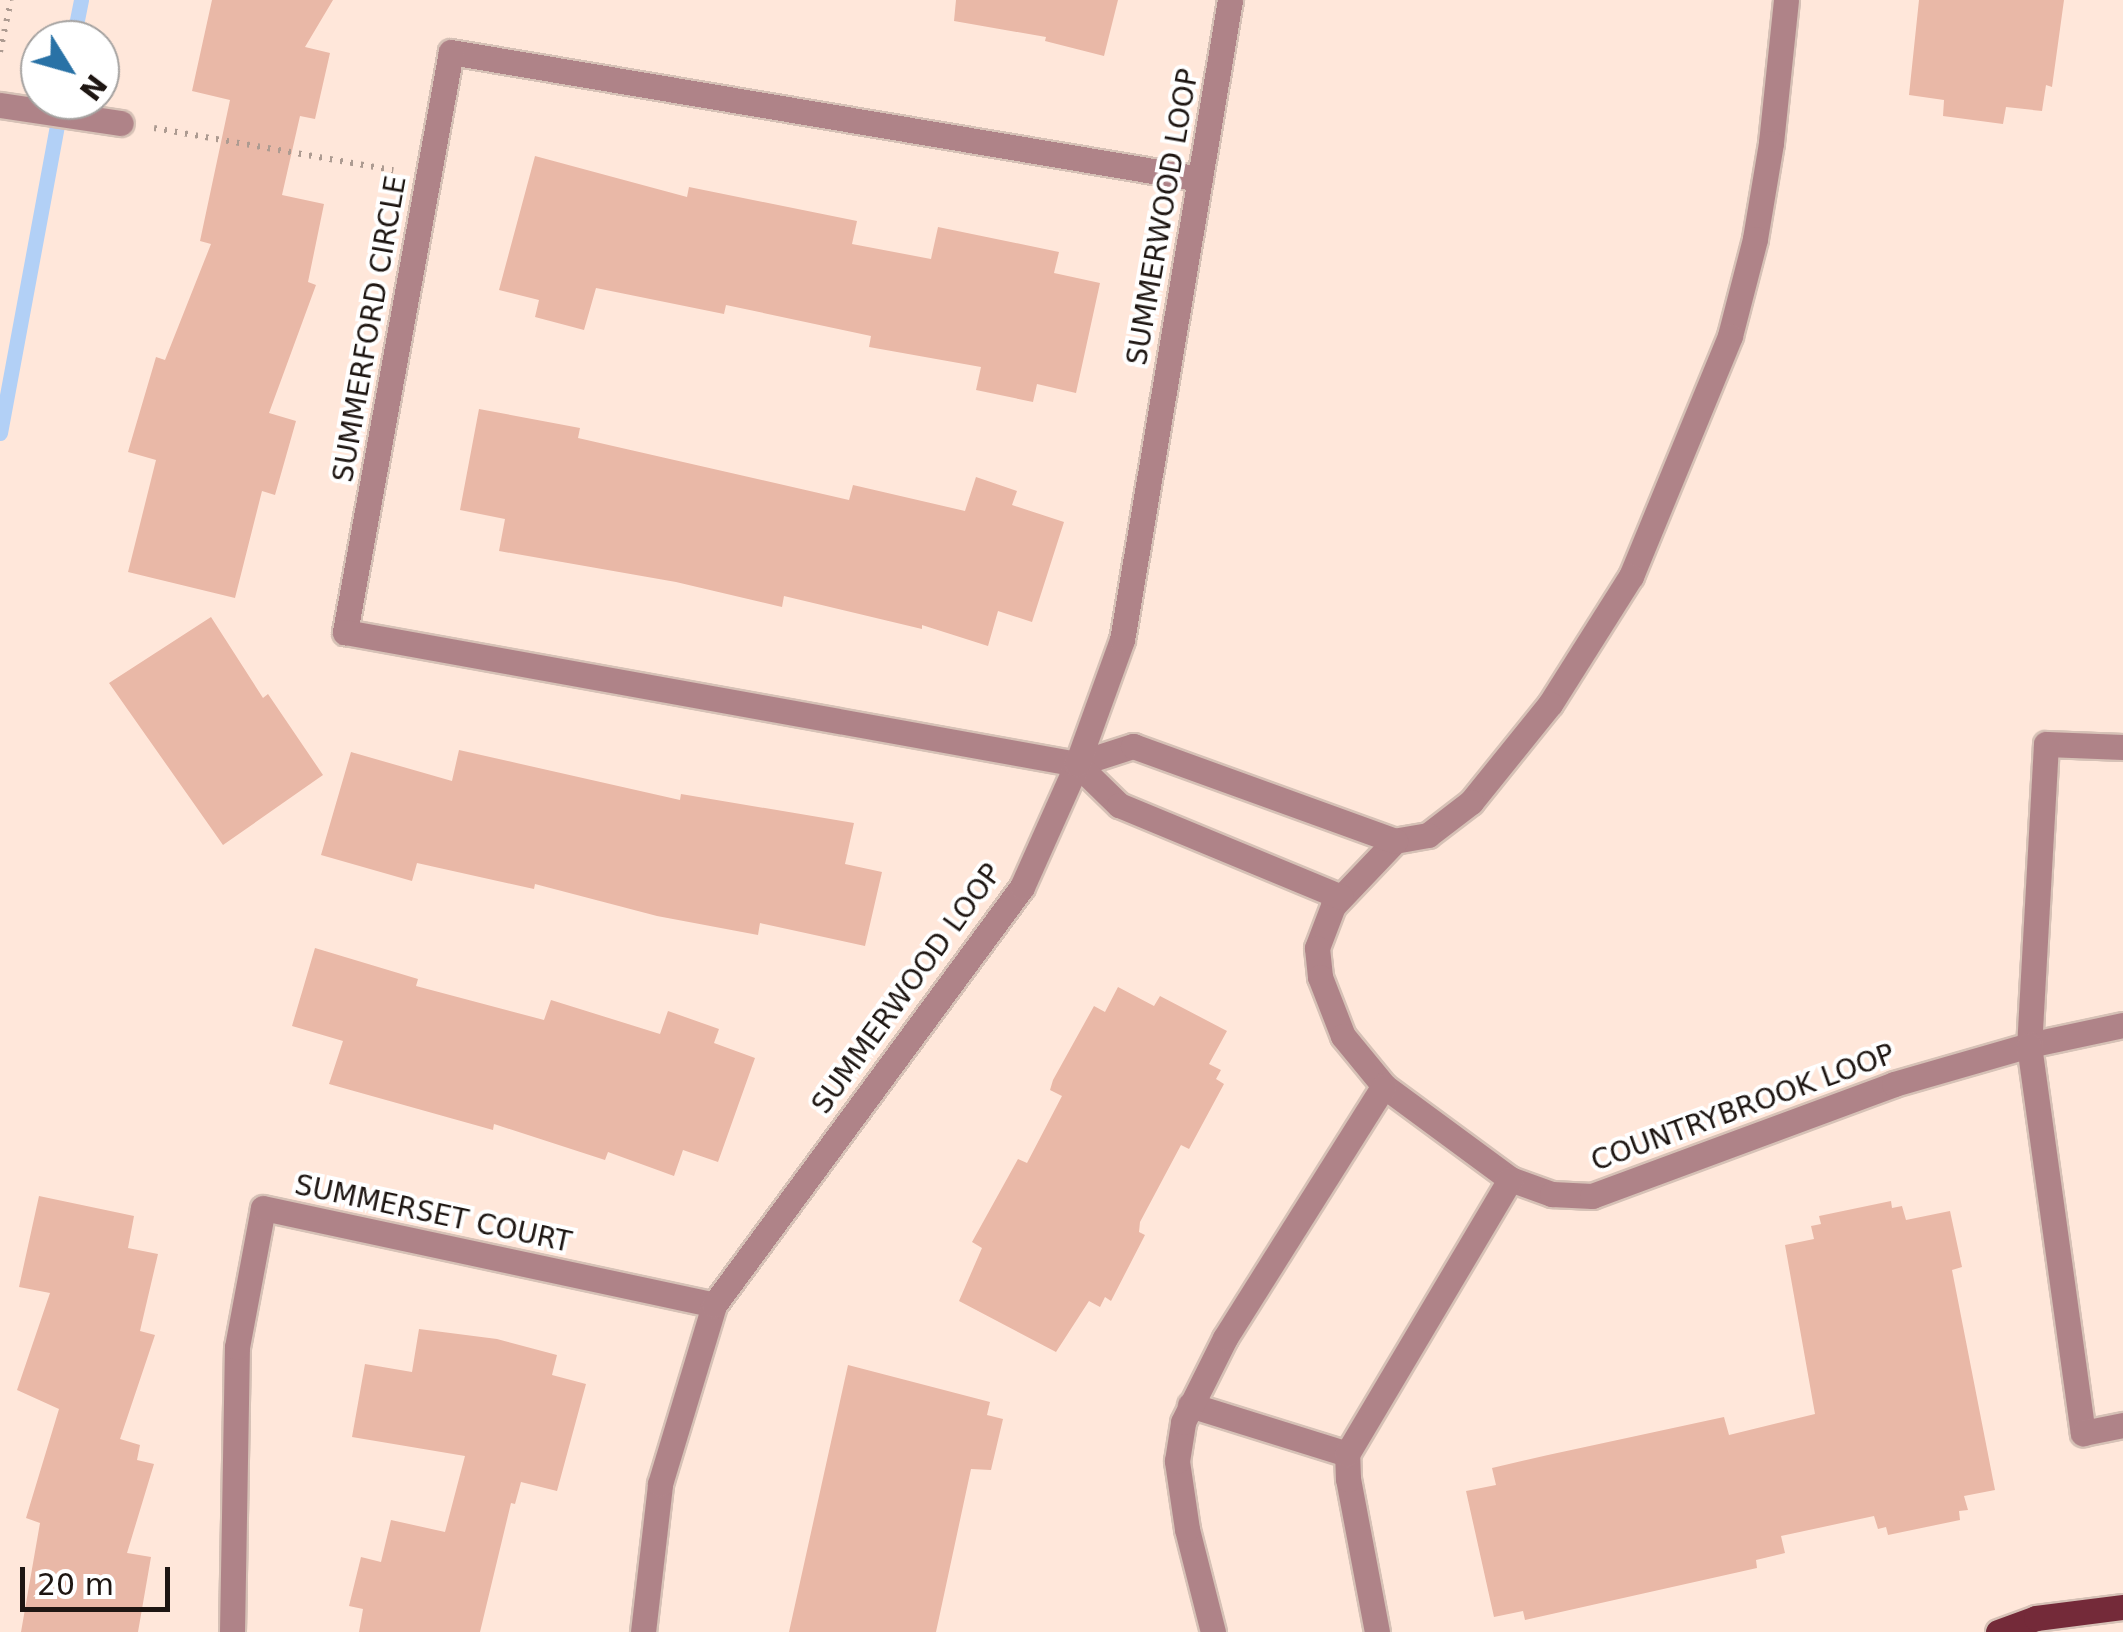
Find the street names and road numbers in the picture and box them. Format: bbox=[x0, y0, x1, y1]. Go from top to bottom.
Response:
street label: SUMMERWOOD LOOP bbox=[1120, 66, 1206, 368]
street label: SUMMERFORD CIRCLE bbox=[326, 173, 414, 485]
street label: SUMMERWOOD LOOP bbox=[805, 858, 1009, 1120]
street label: COUNTRYBROOK LOOP bbox=[1587, 1037, 1899, 1179]
street label: SUMMERSET COURT bbox=[292, 1168, 574, 1260]

